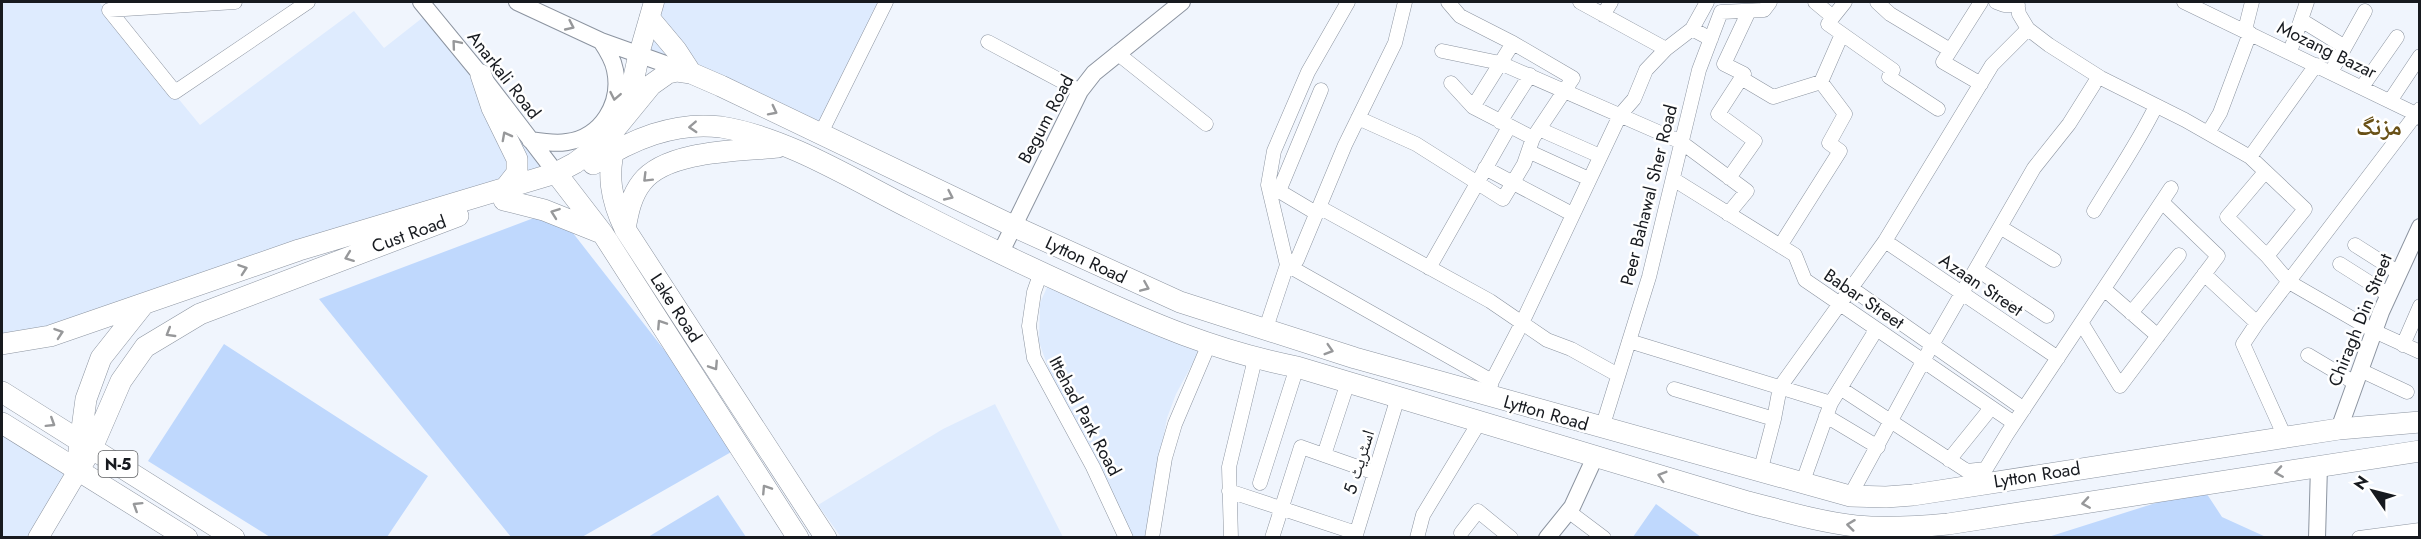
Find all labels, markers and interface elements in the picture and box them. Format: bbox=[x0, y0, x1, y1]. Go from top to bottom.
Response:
street label: Mozang Bazar bbox=[2273, 15, 2382, 86]
one-way arrow bbox=[563, 19, 574, 31]
street label: Anarkali Road bbox=[461, 25, 547, 125]
one-way arrow bbox=[452, 40, 463, 51]
street label: Begum Road bbox=[1012, 70, 1080, 168]
one-way arrow bbox=[609, 91, 622, 101]
street label: Peer Bahawal Sher Road bbox=[1614, 102, 1684, 288]
one-way arrow bbox=[767, 104, 778, 116]
district label: مزنگ bbox=[2356, 109, 2402, 144]
one-way arrow bbox=[688, 121, 697, 134]
one-way arrow bbox=[502, 132, 513, 142]
one-way arrow bbox=[644, 170, 655, 181]
one-way arrow bbox=[942, 189, 953, 201]
one-way arrow bbox=[550, 208, 560, 221]
street label: Cust Road bbox=[368, 209, 450, 259]
street label: Lytton Road bbox=[1041, 230, 1131, 290]
street label: Azaan Street bbox=[1934, 247, 2029, 323]
one-way arrow bbox=[344, 249, 354, 262]
street label: Chiragh Din Street bbox=[2322, 249, 2399, 390]
street label: Babar Street bbox=[1819, 262, 1910, 336]
one-way arrow bbox=[237, 264, 248, 277]
street label: Lake Road bbox=[644, 268, 708, 348]
one-way arrow bbox=[1139, 280, 1150, 292]
one-way arrow bbox=[657, 320, 668, 331]
one-way arrow bbox=[166, 325, 176, 337]
one-way arrow bbox=[53, 328, 64, 340]
one-way arrow bbox=[1323, 343, 1334, 355]
street label: Ittehad Park Road bbox=[1042, 351, 1128, 481]
one-way arrow bbox=[707, 359, 718, 370]
street label: Lytton Road bbox=[1500, 388, 1592, 438]
one-way arrow bbox=[44, 416, 55, 427]
street label: اسٹریٹ 5 bbox=[1337, 426, 1381, 498]
road number: N-5 bbox=[98, 451, 138, 477]
street label: Lytton Road bbox=[1992, 455, 2082, 495]
north arrow bbox=[2343, 461, 2403, 521]
one-way arrow bbox=[2274, 466, 2283, 478]
one-way arrow bbox=[1657, 471, 1668, 483]
text: N bbox=[2348, 471, 2374, 494]
one-way arrow bbox=[761, 485, 773, 495]
one-way arrow bbox=[2081, 496, 2091, 508]
one-way arrow bbox=[133, 503, 144, 514]
one-way arrow bbox=[1846, 519, 1855, 531]

